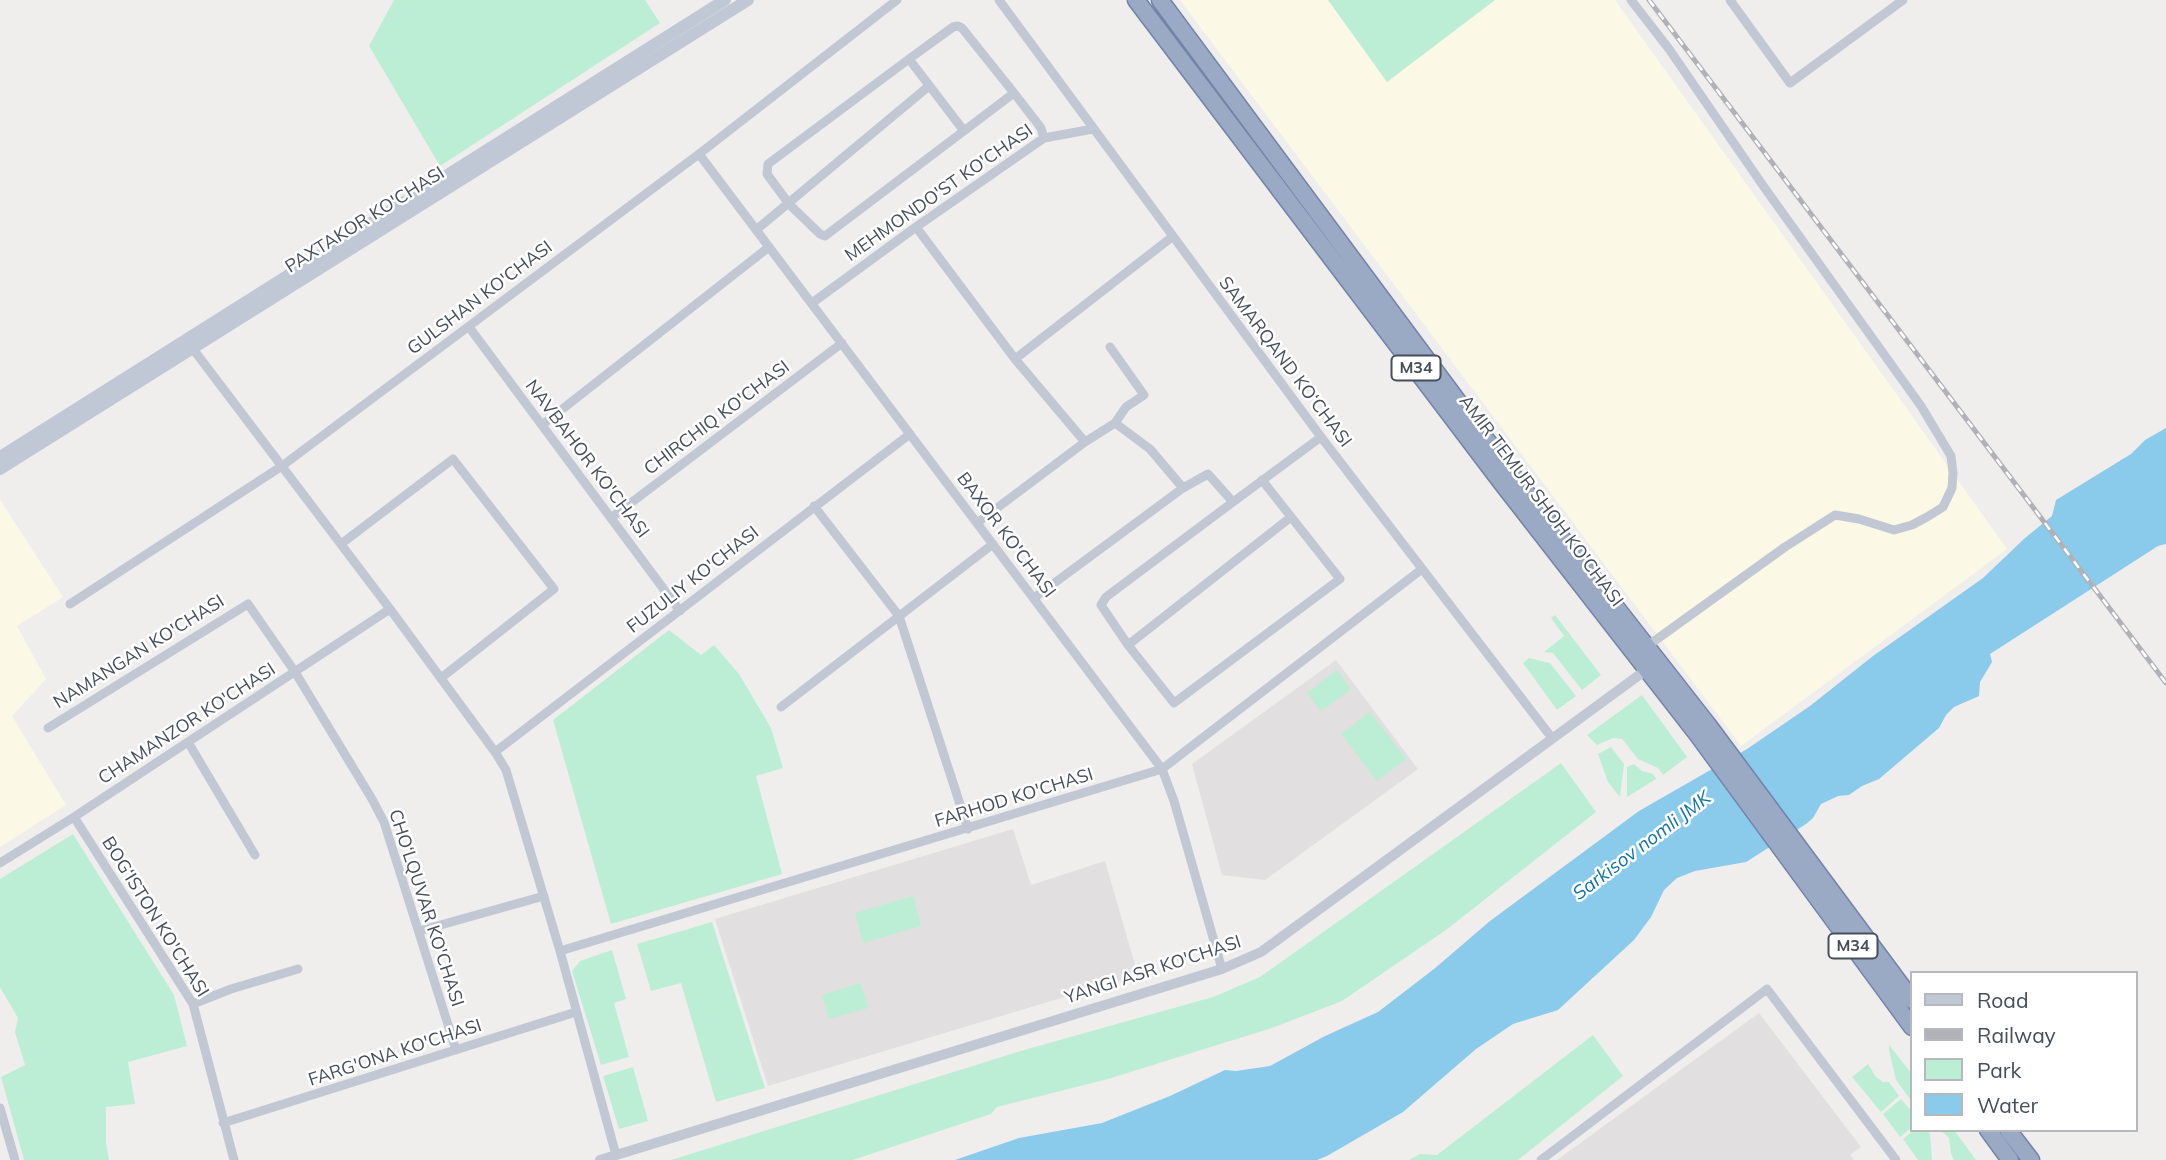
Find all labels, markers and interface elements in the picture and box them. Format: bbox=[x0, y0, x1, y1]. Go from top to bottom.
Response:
street label: MEHMONDO'ST KO'CHASI bbox=[841, 120, 1037, 266]
street label: PAXTAKOR KO'CHASI bbox=[281, 162, 449, 278]
street label: GULSHAN KO'CHASI bbox=[403, 236, 557, 360]
street label: SAMARQAND KO‘CHASI bbox=[1214, 273, 1356, 451]
street label: CHIRCHIQ KO'CHASI bbox=[640, 356, 794, 480]
road number: M34 bbox=[1392, 356, 1440, 380]
street label: NAVBAHOR KO'CHASI bbox=[521, 376, 653, 542]
street label: AMIR TEMUR SHOH KO'CHASI bbox=[1454, 391, 1628, 611]
street label: BAXOR KO'CHASI bbox=[952, 468, 1060, 602]
street label: FUZULIY KO'CHASI bbox=[623, 522, 763, 638]
street label: NAMANGAN KO'CHASI bbox=[50, 591, 228, 713]
street label: CHAMANZOR KO'CHASI bbox=[94, 659, 280, 789]
street label: FARHOD KO'CHASI bbox=[932, 764, 1096, 832]
water label: Sarkisov nomli JMK bbox=[1568, 787, 1716, 905]
street label: CHO‘LQUVAR KO'CHASI bbox=[384, 807, 468, 1009]
street label: BOG‘ISTON KO'CHASI bbox=[97, 833, 213, 1001]
street label: YANGI ASR KO'CHASI bbox=[1062, 931, 1244, 1009]
road number: M34 bbox=[1828, 934, 1878, 958]
legend bbox=[1910, 971, 2138, 1132]
text: Road bbox=[1977, 987, 2028, 1013]
street label: FARG'ONA KO'CHASI bbox=[306, 1015, 484, 1091]
text: Railway bbox=[1977, 1022, 2056, 1048]
text: Park bbox=[1977, 1057, 2021, 1083]
text: Water bbox=[1977, 1092, 2038, 1118]

